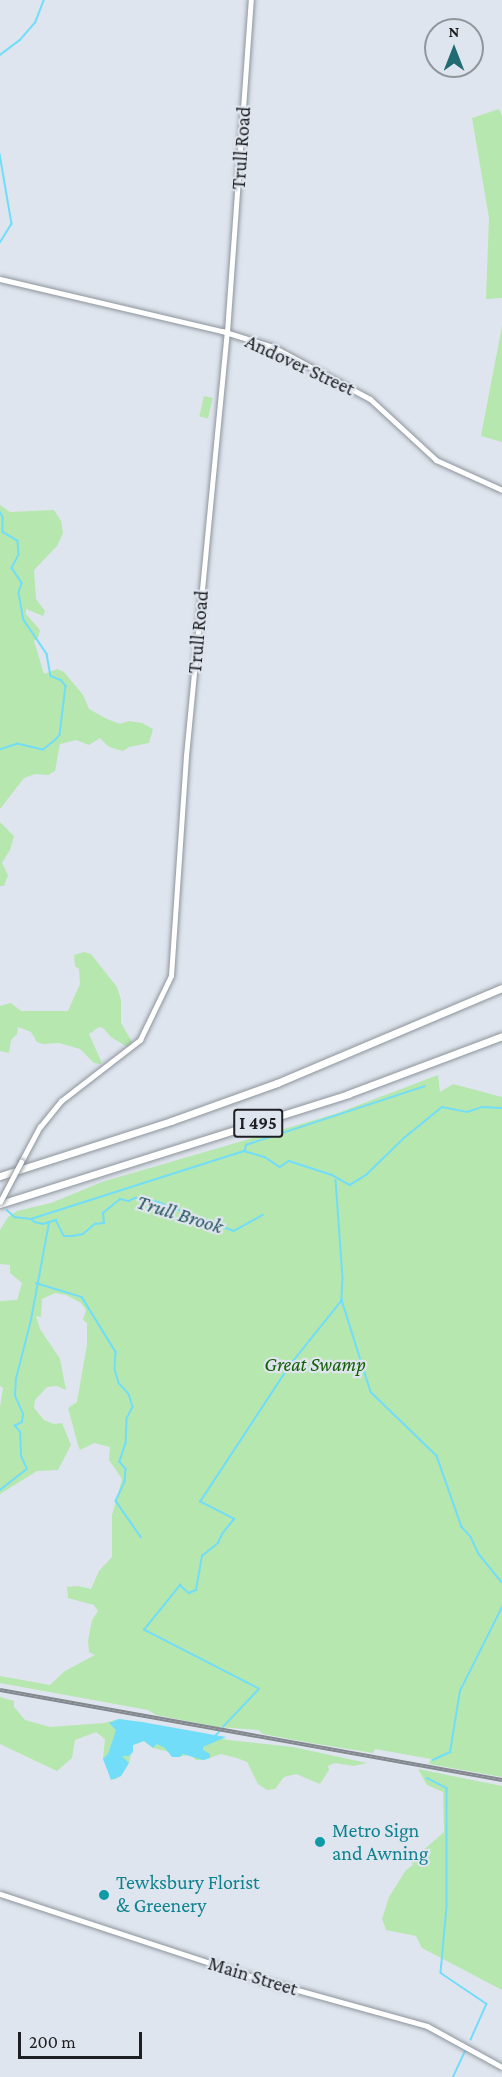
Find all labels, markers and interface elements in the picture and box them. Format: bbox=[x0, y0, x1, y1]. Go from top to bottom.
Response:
north arrow bbox=[424, 18, 484, 78]
text: N bbox=[449, 23, 459, 40]
street label: Trull Road bbox=[226, 106, 256, 190]
street label: Andover Street bbox=[241, 329, 359, 401]
street label: Trull Road bbox=[182, 589, 214, 675]
road number: I 495 bbox=[232, 1108, 284, 1138]
water label: Trull Brook bbox=[134, 1189, 226, 1239]
park label: Great Swamp bbox=[264, 1352, 366, 1376]
place label: Metro Sign and Awning bbox=[332, 1818, 428, 1865]
marker: Metro Sign and Awning bbox=[313, 1835, 327, 1849]
place label: Tewksbury Florist & Greenery bbox=[116, 1871, 260, 1918]
marker: Tewksbury Florist & Greenery bbox=[97, 1888, 111, 1902]
street label: Main Street bbox=[205, 1951, 301, 2001]
scale bar bbox=[21, 2020, 146, 2058]
text: 200 m bbox=[29, 2032, 76, 2052]

